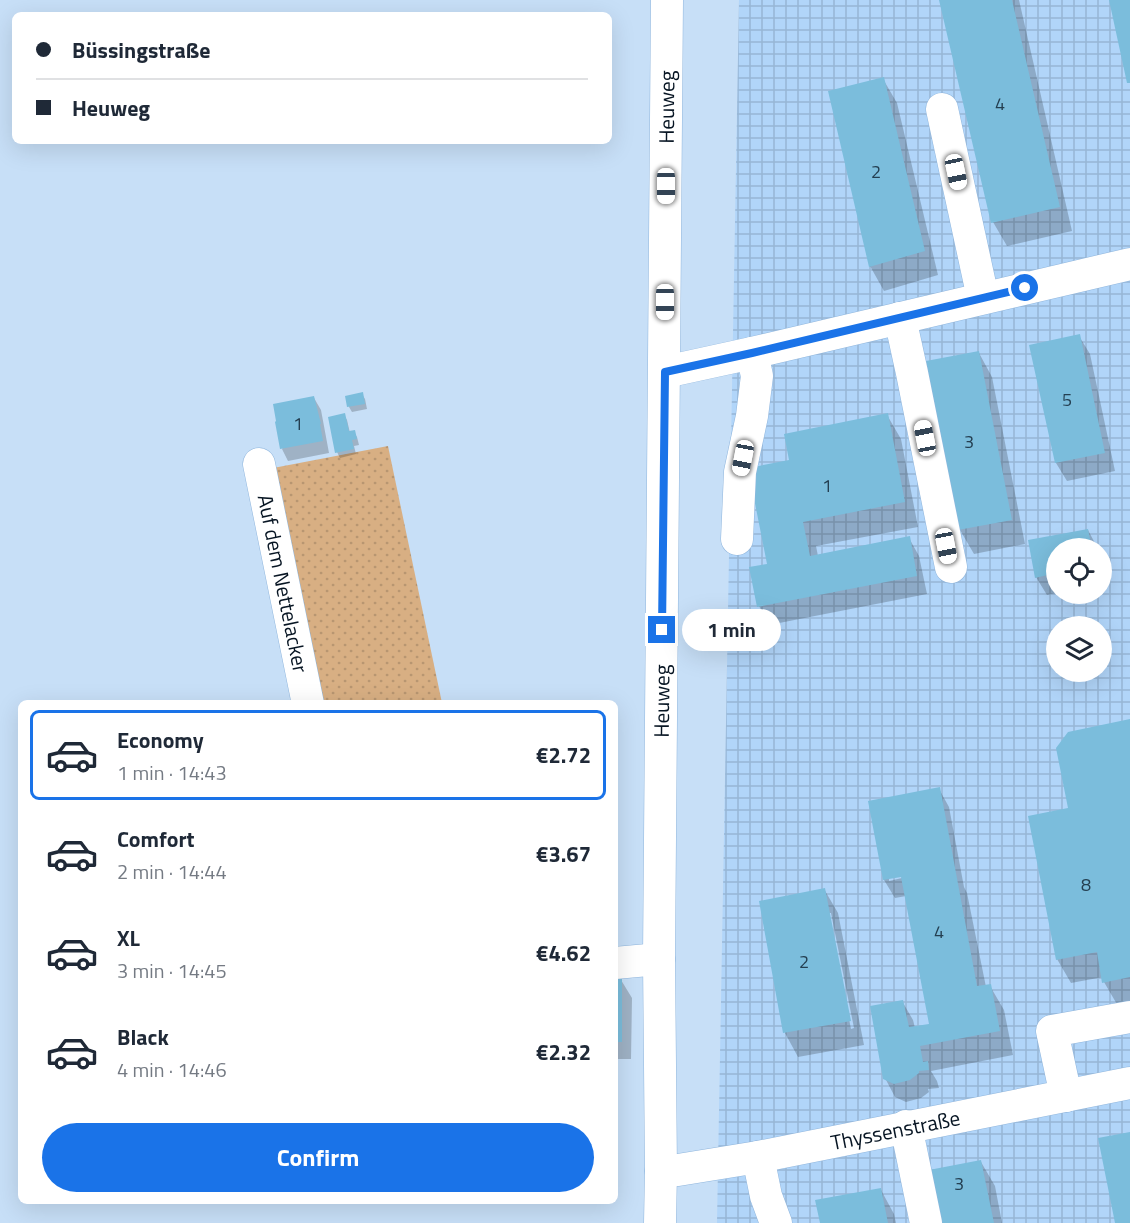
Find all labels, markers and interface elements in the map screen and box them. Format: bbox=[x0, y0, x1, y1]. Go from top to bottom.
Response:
text: Büssingstraße bbox=[72, 33, 210, 67]
street label: Heuweg bbox=[650, 70, 682, 144]
house number: 4 bbox=[995, 90, 1005, 117]
text: Heuweg bbox=[72, 91, 150, 125]
car bbox=[943, 153, 969, 191]
house number: 2 bbox=[871, 158, 881, 185]
car bbox=[657, 168, 675, 204]
route start bbox=[1011, 274, 1038, 301]
car bbox=[656, 284, 674, 320]
house number: 5 bbox=[1062, 386, 1072, 413]
house number: 1 bbox=[293, 410, 303, 437]
car bbox=[913, 419, 937, 457]
house number: 3 bbox=[964, 428, 974, 455]
car bbox=[731, 439, 755, 477]
house number: 1 bbox=[822, 472, 832, 499]
street label: Auf dem Nettelacker bbox=[250, 491, 317, 676]
car bbox=[934, 527, 958, 565]
map controls bbox=[1046, 538, 1112, 682]
button: locate bbox=[1046, 538, 1112, 604]
callout: 1 min bbox=[683, 609, 782, 651]
text: 1 min bbox=[707, 614, 756, 645]
route end bbox=[648, 616, 675, 643]
button: layers bbox=[1046, 616, 1112, 682]
street label: Heuweg bbox=[645, 664, 677, 738]
text: Economy bbox=[117, 723, 204, 757]
icon: car bbox=[45, 728, 99, 782]
text: €2.72 bbox=[536, 738, 591, 772]
text: 1 min · 14:43 bbox=[117, 757, 227, 788]
text: Comfort bbox=[117, 822, 195, 856]
icon: car bbox=[45, 827, 99, 881]
text: €3.67 bbox=[536, 837, 591, 871]
text: 2 min · 14:44 bbox=[117, 856, 227, 887]
house number: 8 bbox=[1081, 871, 1091, 898]
house number: 4 bbox=[934, 918, 944, 945]
text: XL bbox=[117, 921, 140, 955]
icon: car bbox=[45, 926, 99, 980]
text: €4.62 bbox=[536, 936, 591, 970]
house number: 2 bbox=[799, 948, 809, 975]
text: 3 min · 14:45 bbox=[117, 955, 227, 986]
text: Black bbox=[117, 1020, 169, 1054]
icon: car bbox=[45, 1025, 99, 1079]
text: €2.32 bbox=[536, 1035, 591, 1069]
text: 4 min · 14:46 bbox=[117, 1054, 227, 1085]
street label: Thyssenstraße bbox=[828, 1101, 963, 1158]
button: Confirm bbox=[42, 1123, 594, 1192]
house number: 3 bbox=[954, 1170, 964, 1197]

